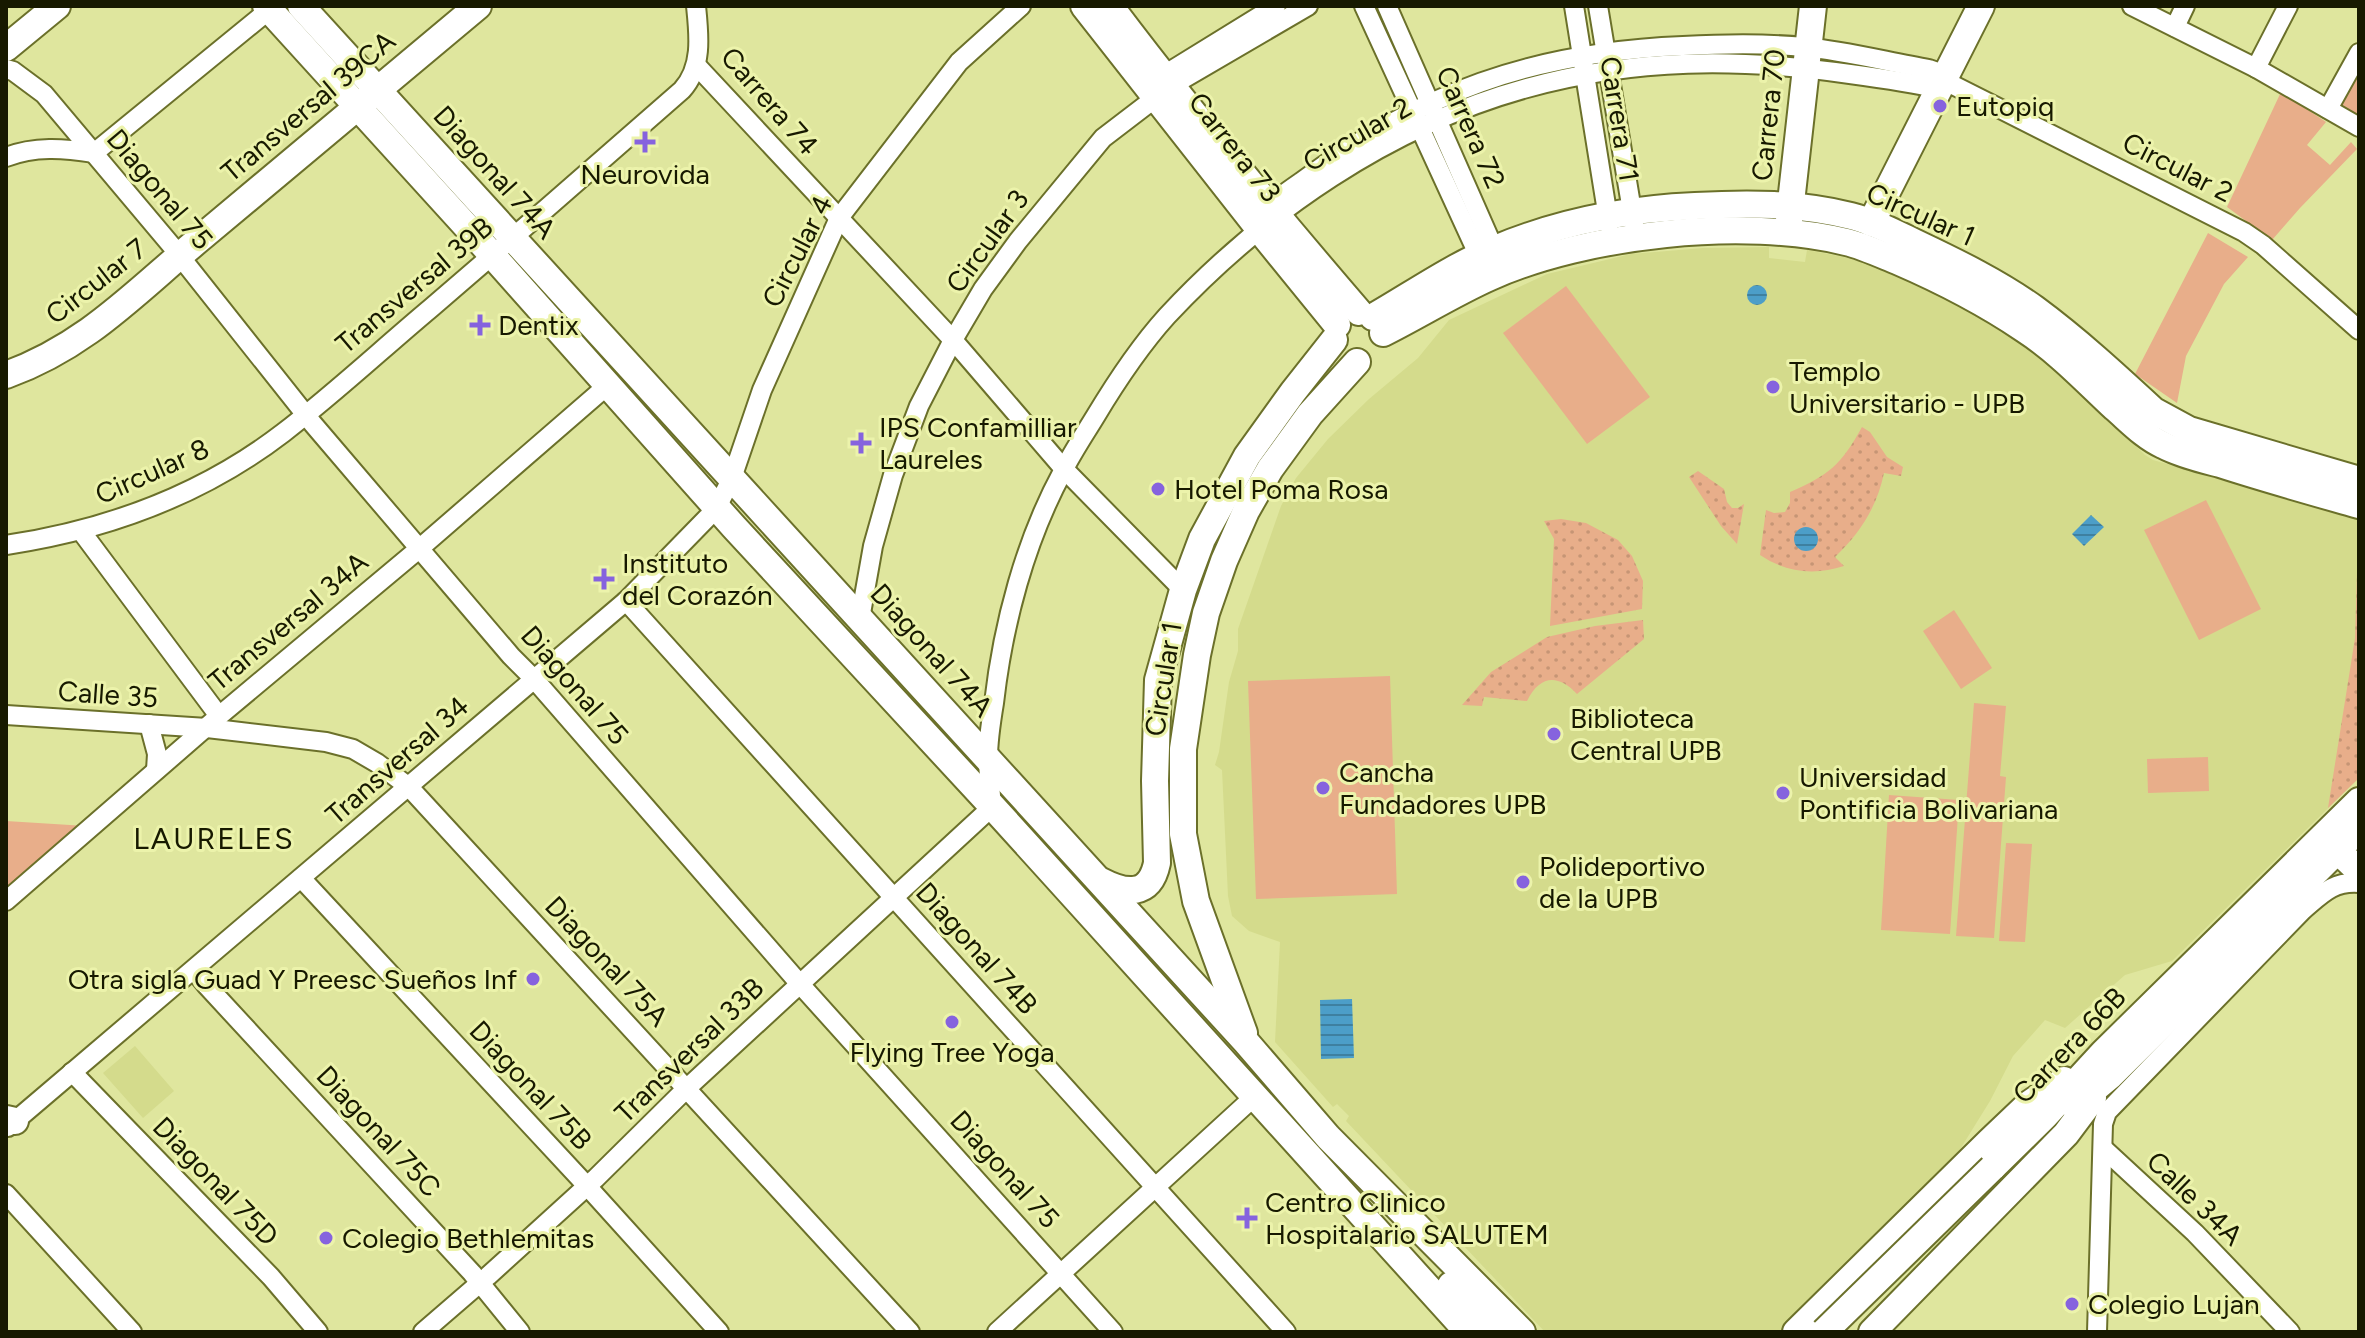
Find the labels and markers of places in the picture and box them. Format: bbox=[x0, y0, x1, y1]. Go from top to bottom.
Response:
place label: Eutopiq bbox=[1956, 89, 2054, 123]
marker: Eutopiq bbox=[1931, 97, 1949, 115]
marker: Neurovida bbox=[634, 131, 656, 153]
place label: Neurovida bbox=[580, 157, 710, 191]
place label: Dentix bbox=[498, 308, 579, 342]
marker: Dentix bbox=[469, 314, 491, 336]
place label: Templo Universitario - UPB bbox=[1789, 354, 2025, 420]
marker: Templo Universitario - UPB bbox=[1764, 378, 1782, 396]
place label: IPS Confamilliar Laureles bbox=[879, 410, 1077, 476]
marker: IPS Confamilliar Laureles bbox=[850, 432, 872, 454]
place label: Hotel Poma Rosa bbox=[1174, 472, 1388, 506]
marker: Hotel Poma Rosa bbox=[1149, 480, 1167, 498]
place label: Instituto del Corazón bbox=[622, 546, 773, 612]
marker: Instituto del Corazón bbox=[593, 568, 615, 590]
place label: Biblioteca Central UPB bbox=[1570, 701, 1722, 767]
marker: Biblioteca Central UPB bbox=[1545, 725, 1563, 743]
place label: Cancha Fundadores UPB bbox=[1339, 755, 1546, 821]
place label: Universidad Pontificia Bolivariana bbox=[1799, 760, 2058, 826]
marker: Cancha Fundadores UPB bbox=[1314, 779, 1332, 797]
marker: Universidad Pontificia Bolivariana bbox=[1774, 784, 1792, 802]
place label: Polideportivo de la UPB bbox=[1539, 849, 1705, 915]
marker: Polideportivo de la UPB bbox=[1514, 873, 1532, 891]
place label: Otra sigla Guad Y Preesc Sueños Inf bbox=[68, 962, 518, 996]
marker: Otra sigla Guad Y Preesc Sueños Inf bbox=[524, 970, 542, 988]
marker: Flying Tree Yoga bbox=[943, 1013, 961, 1031]
place label: Flying Tree Yoga bbox=[850, 1035, 1054, 1069]
place label: Centro Clinico Hospitalario SALUTEM bbox=[1265, 1185, 1549, 1251]
marker: Centro Clinico Hospitalario SALUTEM bbox=[1236, 1207, 1258, 1229]
place label: Colegio Bethlemitas bbox=[342, 1221, 594, 1255]
marker: Colegio Bethlemitas bbox=[317, 1229, 335, 1247]
place label: Colegio Lujan bbox=[2088, 1287, 2260, 1321]
marker: Colegio Lujan bbox=[2063, 1295, 2081, 1313]

